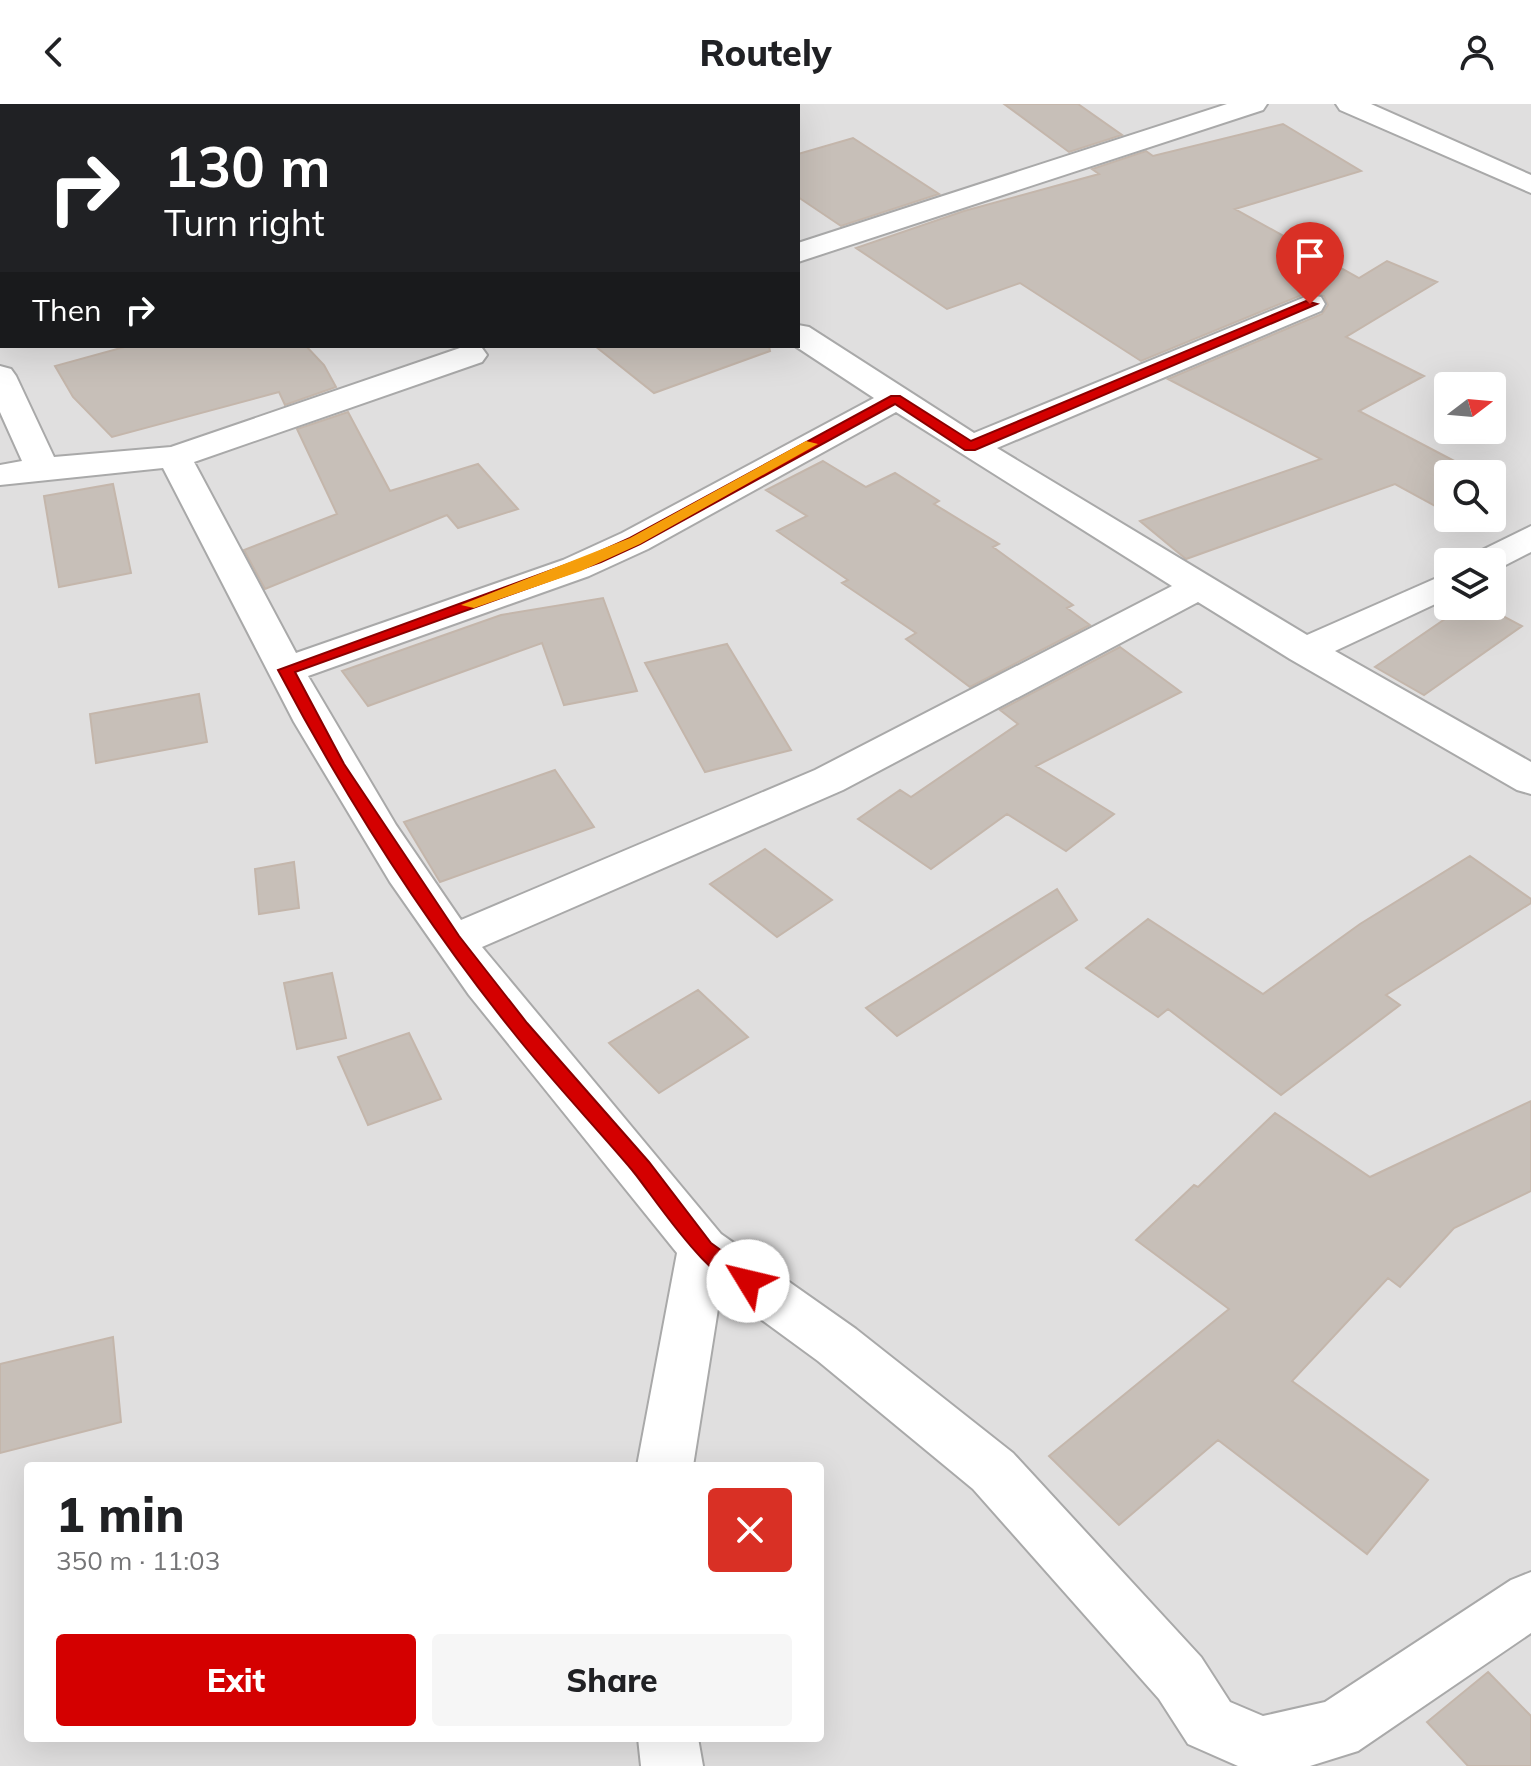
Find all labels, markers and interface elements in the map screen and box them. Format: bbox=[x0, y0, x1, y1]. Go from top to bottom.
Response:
icon: back bbox=[32, 30, 76, 74]
text: Routely bbox=[699, 30, 832, 75]
icon: person bbox=[1455, 30, 1499, 74]
text: 130 m bbox=[164, 131, 331, 201]
icon: right bbox=[32, 136, 136, 240]
text: Turn right bbox=[164, 200, 325, 245]
pin bbox=[1276, 222, 1344, 304]
icon: arrive bbox=[1288, 234, 1332, 278]
icon: right bbox=[118, 288, 162, 332]
text: Then bbox=[32, 291, 102, 329]
north arrow bbox=[1434, 372, 1506, 444]
map controls bbox=[1434, 372, 1506, 620]
button: search bbox=[1434, 460, 1506, 532]
button: layers bbox=[1434, 548, 1506, 620]
position arrow bbox=[706, 1239, 790, 1323]
text: 1 min bbox=[56, 1484, 185, 1544]
button: close bbox=[708, 1488, 792, 1572]
text: 350 m · 11:03 bbox=[56, 1544, 220, 1577]
button: Exit bbox=[56, 1634, 416, 1726]
button: Share bbox=[432, 1634, 792, 1726]

